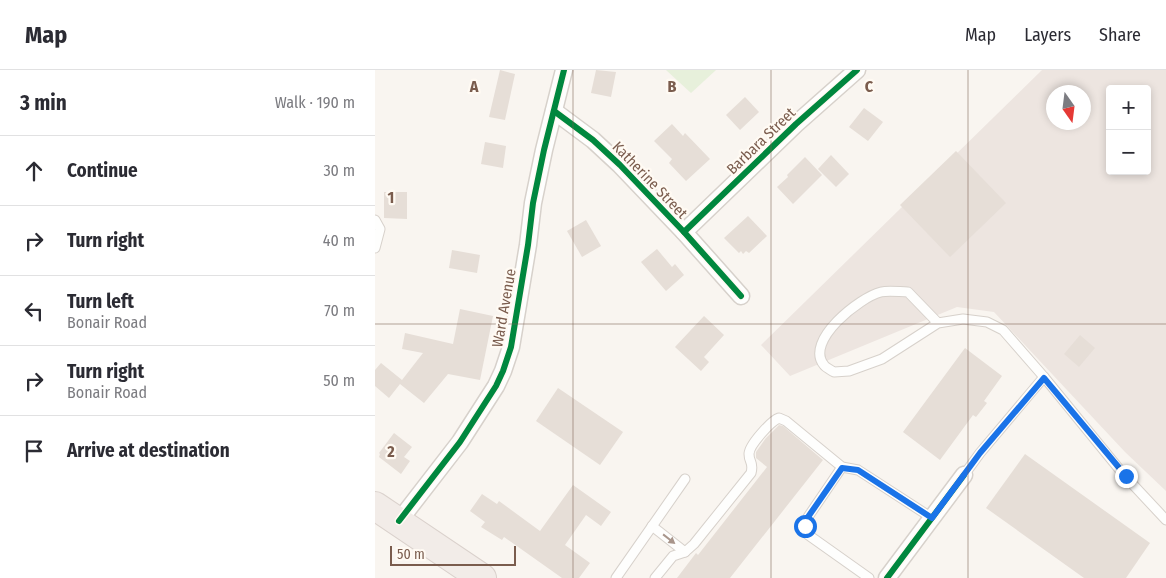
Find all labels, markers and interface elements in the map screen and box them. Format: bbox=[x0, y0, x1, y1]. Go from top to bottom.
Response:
text: Map bbox=[25, 21, 67, 49]
text: Map bbox=[965, 24, 996, 46]
text: Layers bbox=[1024, 24, 1071, 46]
text: Share bbox=[1099, 24, 1141, 46]
text: A bbox=[469, 77, 479, 96]
text: B bbox=[668, 77, 677, 96]
text: C bbox=[865, 77, 874, 96]
north arrow bbox=[1046, 85, 1091, 130]
map controls bbox=[1106, 85, 1151, 175]
button: + bbox=[1106, 85, 1151, 130]
text: 3 min bbox=[20, 90, 67, 116]
text: Walk · 190 m bbox=[275, 93, 355, 112]
street label: Barbara Street bbox=[723, 104, 799, 178]
button: − bbox=[1106, 130, 1151, 175]
street label: Katherine Street bbox=[609, 138, 691, 222]
icon: ahead bbox=[20, 157, 48, 185]
text: Continue bbox=[67, 159, 138, 182]
text: 30 m bbox=[323, 161, 355, 180]
text: 1 bbox=[388, 188, 394, 207]
icon: right bbox=[20, 227, 48, 255]
text: Turn right bbox=[67, 229, 144, 252]
text: 40 m bbox=[323, 231, 355, 250]
street label: Ward Avenue bbox=[488, 267, 520, 349]
text: Turn left bbox=[67, 290, 134, 313]
icon: left bbox=[20, 297, 48, 325]
text: 70 m bbox=[324, 301, 355, 320]
text: Bonair Road bbox=[67, 313, 147, 332]
text: Turn right bbox=[67, 360, 144, 383]
icon: right bbox=[20, 367, 48, 395]
text: 50 m bbox=[323, 371, 355, 390]
text: Bonair Road bbox=[67, 383, 147, 402]
icon: arrive bbox=[20, 437, 48, 465]
text: Arrive at destination bbox=[67, 439, 230, 462]
text: 2 bbox=[386, 442, 395, 461]
route end bbox=[1115, 465, 1138, 488]
route start bbox=[794, 515, 817, 538]
one-way arrow bbox=[662, 533, 675, 544]
scale bar bbox=[390, 543, 516, 566]
text: 50 m bbox=[397, 546, 425, 563]

